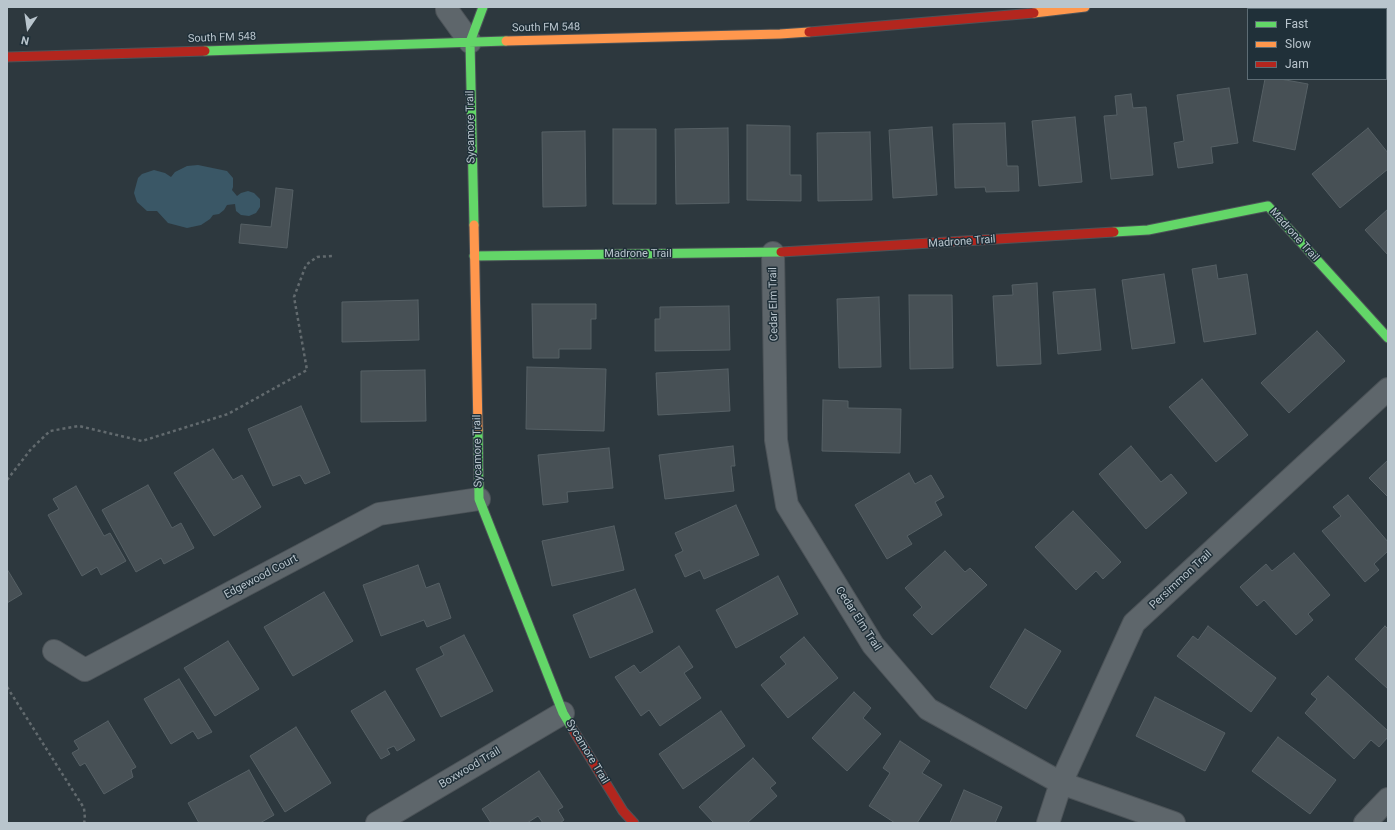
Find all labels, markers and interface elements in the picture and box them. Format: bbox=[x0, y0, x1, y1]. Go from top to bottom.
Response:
north arrow bbox=[8, 8, 48, 48]
legend bbox=[1247, 8, 1387, 80]
text: Fast bbox=[1285, 17, 1308, 31]
street label: South FM 548 bbox=[512, 21, 580, 35]
street label: South FM 548 bbox=[188, 30, 256, 46]
text: N bbox=[20, 33, 30, 47]
text: Slow bbox=[1285, 37, 1311, 51]
text: Jam bbox=[1285, 57, 1309, 71]
street label: Sycamore Trail bbox=[464, 91, 478, 163]
street label: Madrone Trail bbox=[1267, 206, 1321, 264]
street label: Madrone Trail bbox=[928, 233, 996, 251]
street label: Madrone Trail bbox=[604, 247, 672, 261]
street label: Cedar Elm Trail bbox=[767, 267, 781, 341]
street label: Sycamore Trail bbox=[471, 415, 485, 487]
street label: Persimmon Trail bbox=[1147, 548, 1215, 612]
street label: Edgewood Court bbox=[222, 552, 300, 602]
street label: Cedar Elm Trail bbox=[832, 584, 884, 654]
street label: Sycamore Trail bbox=[563, 718, 611, 786]
street label: Boxwood Trail bbox=[437, 745, 503, 791]

